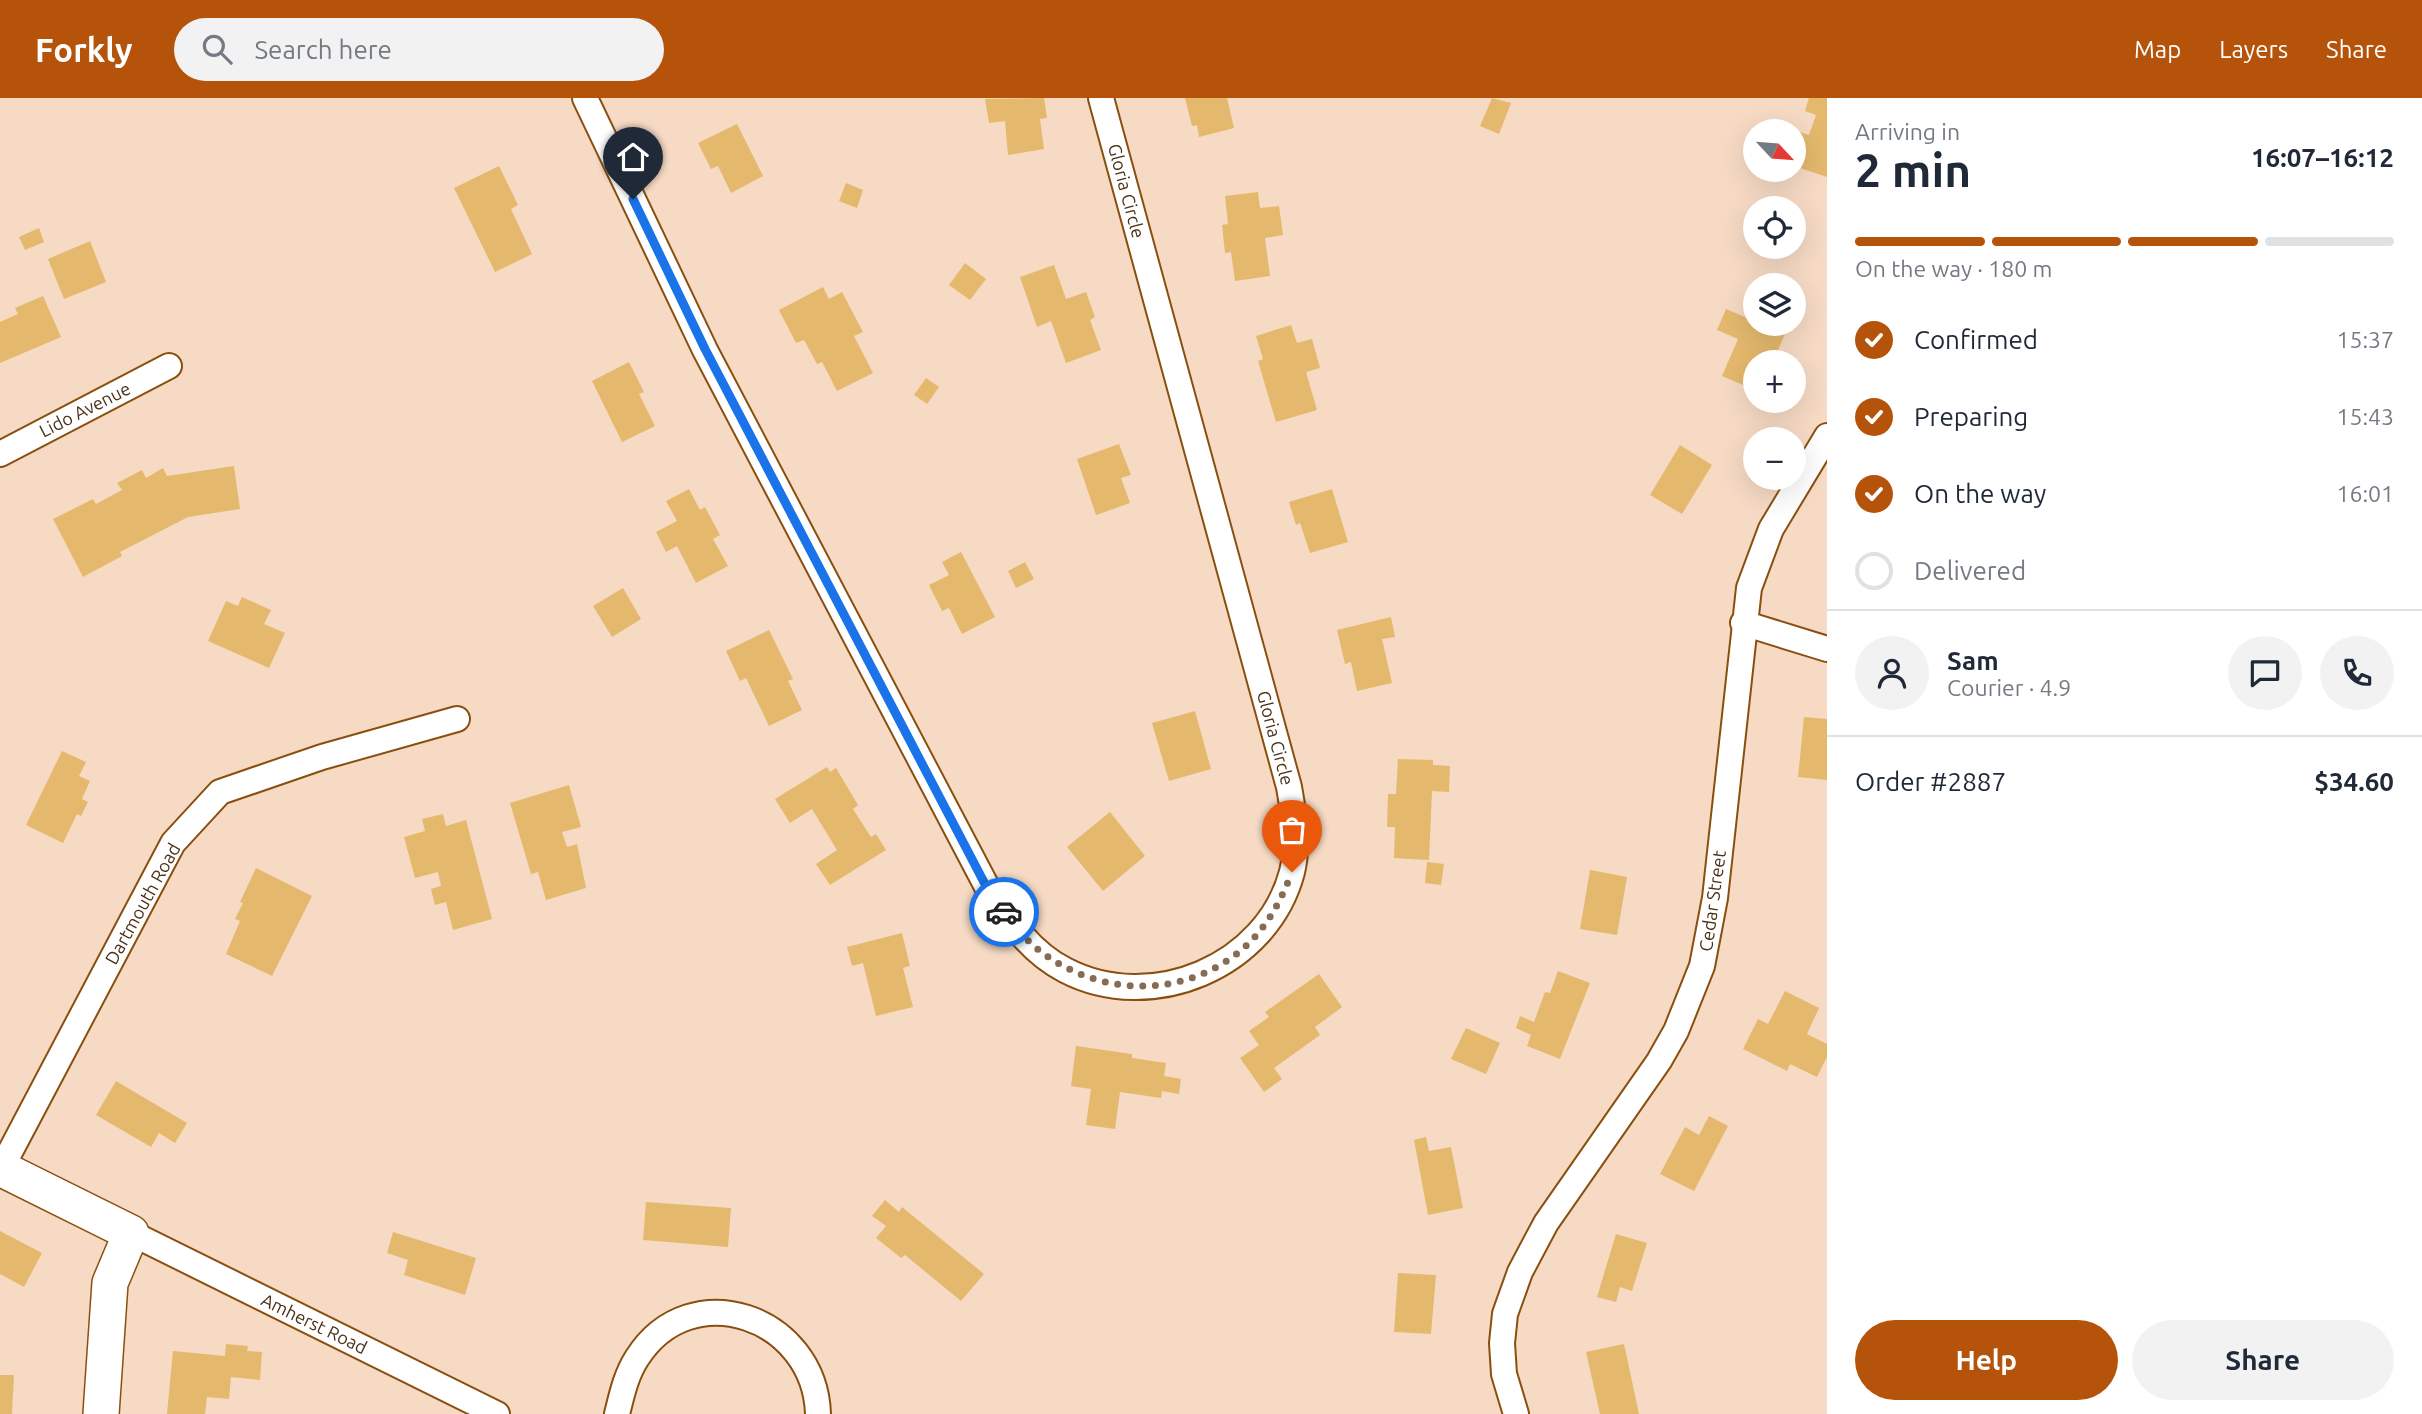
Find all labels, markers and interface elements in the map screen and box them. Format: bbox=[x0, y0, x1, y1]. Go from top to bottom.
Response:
search box bbox=[174, 18, 664, 81]
icon: search bbox=[198, 30, 236, 68]
text: Forkly bbox=[35, 31, 132, 68]
text: Search here bbox=[254, 35, 392, 64]
text: Map bbox=[2134, 36, 2181, 63]
text: Layers bbox=[2219, 36, 2288, 63]
text: Share bbox=[2326, 36, 2387, 63]
north arrow bbox=[1743, 119, 1806, 182]
map controls bbox=[1743, 119, 1806, 490]
text: Arriving in bbox=[1855, 119, 1960, 144]
pin bbox=[603, 127, 663, 199]
icon: home bbox=[614, 138, 652, 176]
street label: Gloria Circle bbox=[1105, 141, 1149, 240]
text: 16:07–16:12 bbox=[2251, 143, 2394, 172]
text: 2 min bbox=[1855, 144, 1971, 196]
button: locate bbox=[1743, 196, 1806, 259]
text: On the way · 180 m bbox=[1855, 256, 2052, 281]
button: layers bbox=[1743, 273, 1806, 336]
icon: check bbox=[1855, 321, 1893, 359]
text: Confirmed bbox=[1914, 325, 2038, 354]
text: 15:37 bbox=[2336, 327, 2394, 352]
button: + bbox=[1743, 350, 1806, 413]
street label: Lido Avenue bbox=[36, 378, 133, 441]
icon: check bbox=[1855, 398, 1893, 436]
text: Preparing bbox=[1914, 402, 2028, 431]
text: 15:43 bbox=[2336, 404, 2394, 429]
button: − bbox=[1743, 427, 1806, 490]
icon: check bbox=[1855, 475, 1893, 513]
text: On the way bbox=[1914, 479, 2046, 508]
text: 16:01 bbox=[2336, 481, 2394, 506]
text: Delivered bbox=[1914, 556, 2026, 585]
button: person bbox=[1855, 636, 1929, 710]
button: chat bbox=[2228, 636, 2302, 710]
button: phone bbox=[2320, 636, 2394, 710]
text: Sam bbox=[1947, 646, 1999, 675]
text: Courier · 4.9 bbox=[1947, 675, 2071, 700]
street label: Gloria Circle bbox=[1254, 688, 1298, 787]
text: Order #2887 bbox=[1855, 767, 2006, 796]
text: $34.60 bbox=[2314, 767, 2394, 796]
pin bbox=[1262, 800, 1322, 872]
icon: bag bbox=[1273, 811, 1311, 849]
street label: Dartmouth Road bbox=[101, 840, 184, 967]
street label: Cedar Street bbox=[1695, 849, 1729, 953]
courier bbox=[969, 877, 1039, 947]
icon: car bbox=[985, 893, 1023, 931]
street label: Amherst Road bbox=[258, 1289, 370, 1357]
button: Help bbox=[1855, 1320, 2118, 1400]
button: Share bbox=[2132, 1320, 2394, 1400]

